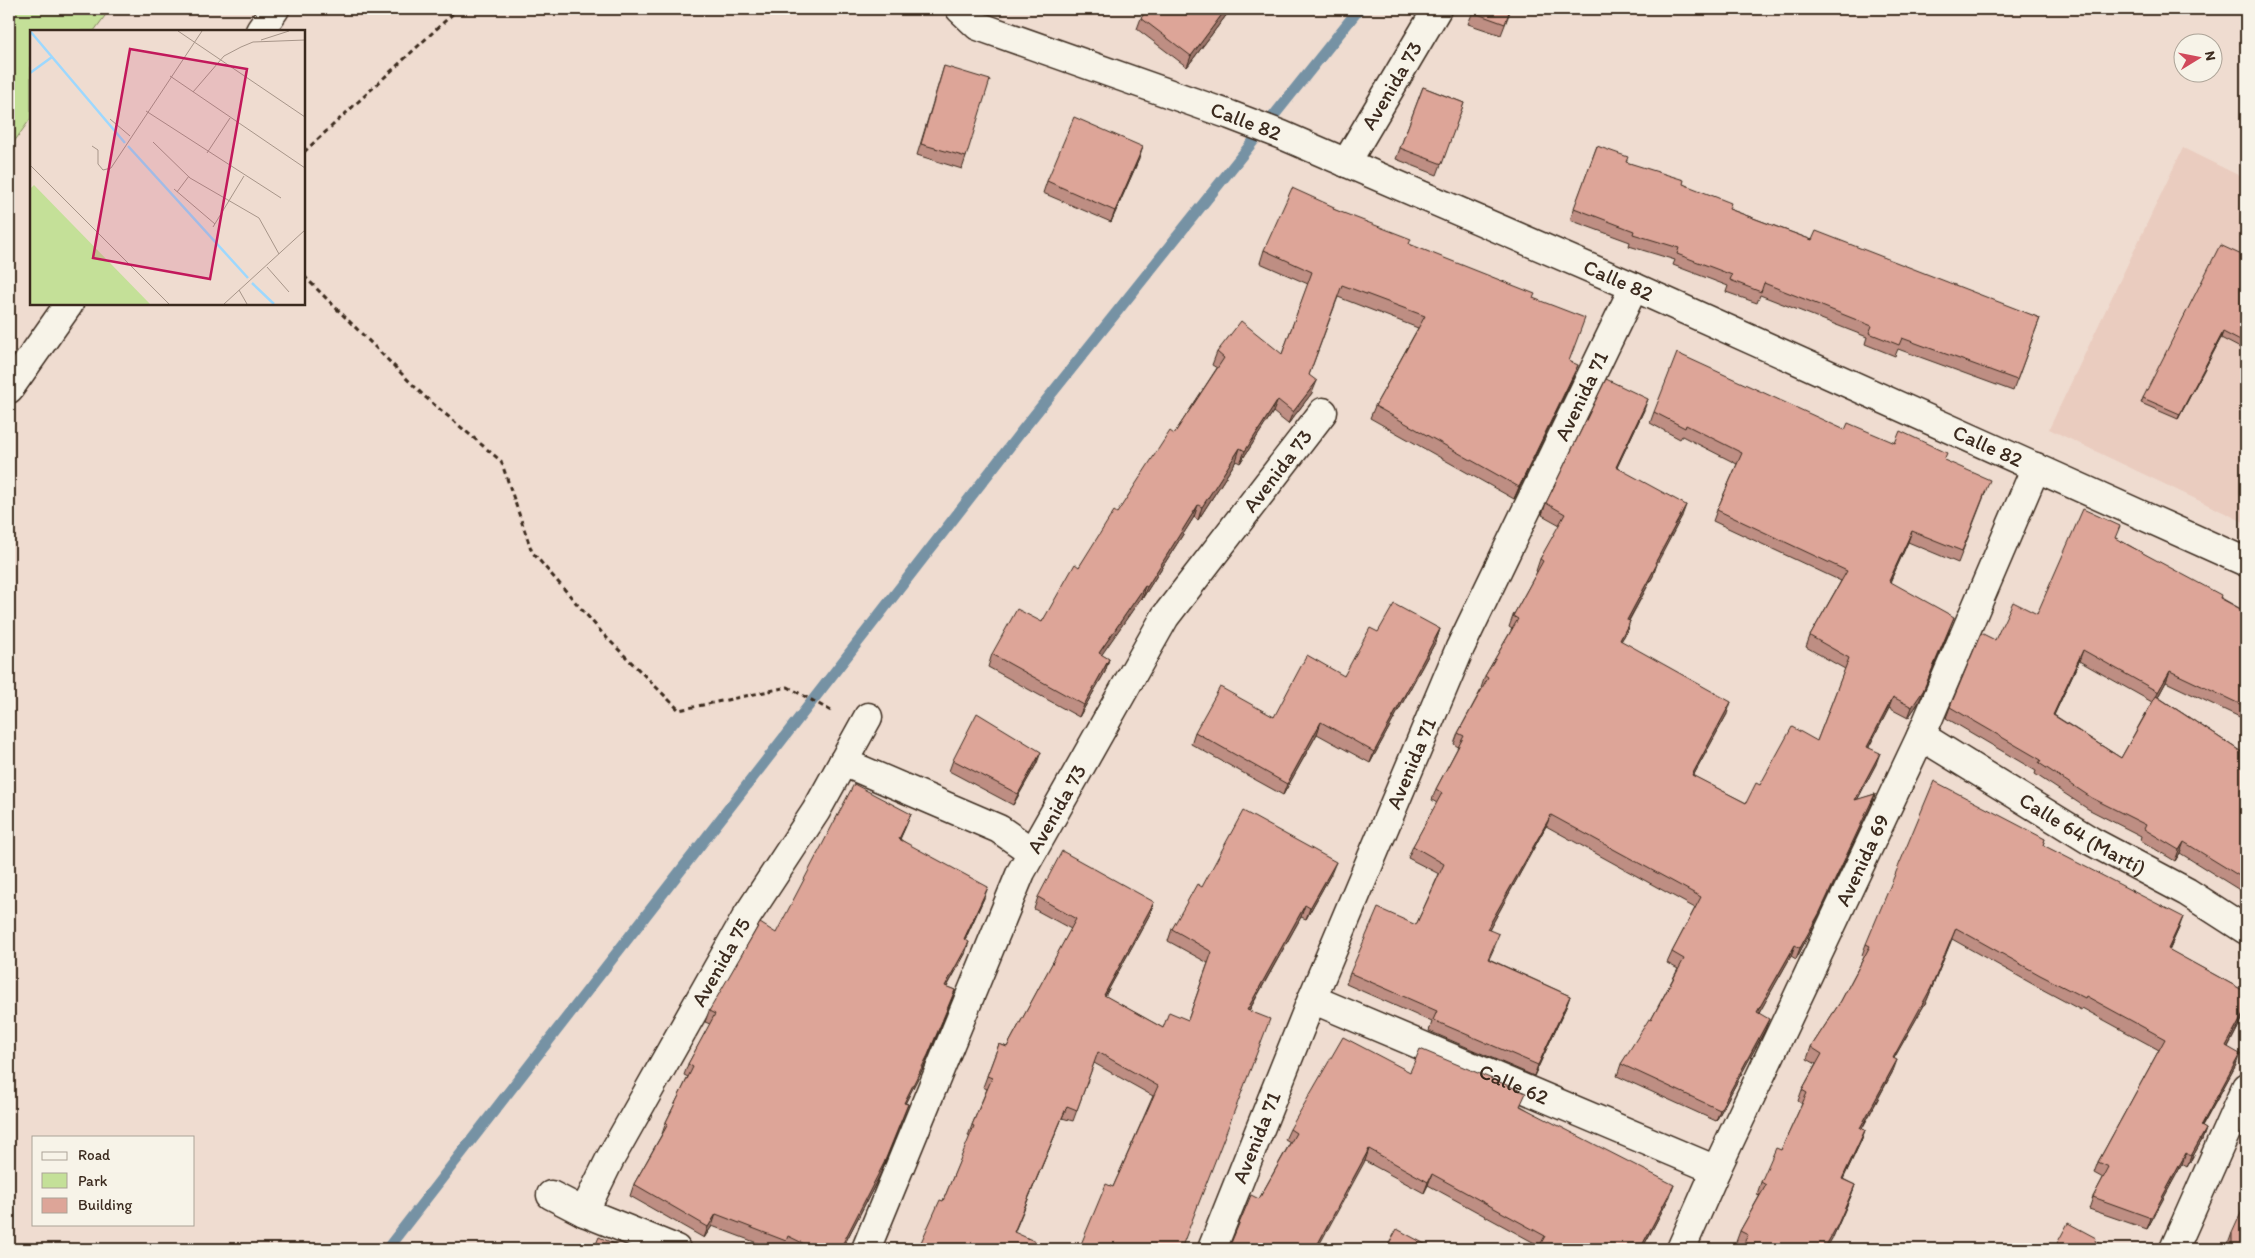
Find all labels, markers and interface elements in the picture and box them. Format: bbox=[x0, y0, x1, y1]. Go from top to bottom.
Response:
inset map bbox=[30, 30, 305, 305]
north arrow bbox=[2172, 32, 2222, 82]
street label: Avenida 73 bbox=[1356, 37, 1427, 134]
text: N bbox=[2201, 50, 2220, 62]
street label: Calle 82 bbox=[1207, 96, 1285, 146]
street label: Calle 82 bbox=[1580, 254, 1657, 306]
street label: Avenida 71 bbox=[1549, 346, 1613, 445]
street label: Calle 82 bbox=[1949, 419, 2027, 472]
street label: Avenida 73 bbox=[1237, 424, 1317, 517]
street label: Avenida 71 bbox=[1381, 713, 1441, 813]
street label: Avenida 73 bbox=[1021, 760, 1091, 858]
street label: Calle 64 (Martí) bbox=[2015, 787, 2150, 880]
street label: Avenida 69 bbox=[1829, 810, 1894, 910]
street label: Avenida 75 bbox=[686, 913, 756, 1011]
street label: Calle 62 bbox=[1475, 1058, 1552, 1110]
street label: Avenida 71 bbox=[1227, 1088, 1286, 1187]
legend bbox=[32, 1136, 195, 1226]
text: Road bbox=[78, 1146, 111, 1164]
text: Park bbox=[78, 1172, 108, 1190]
text: Building bbox=[78, 1196, 132, 1214]

